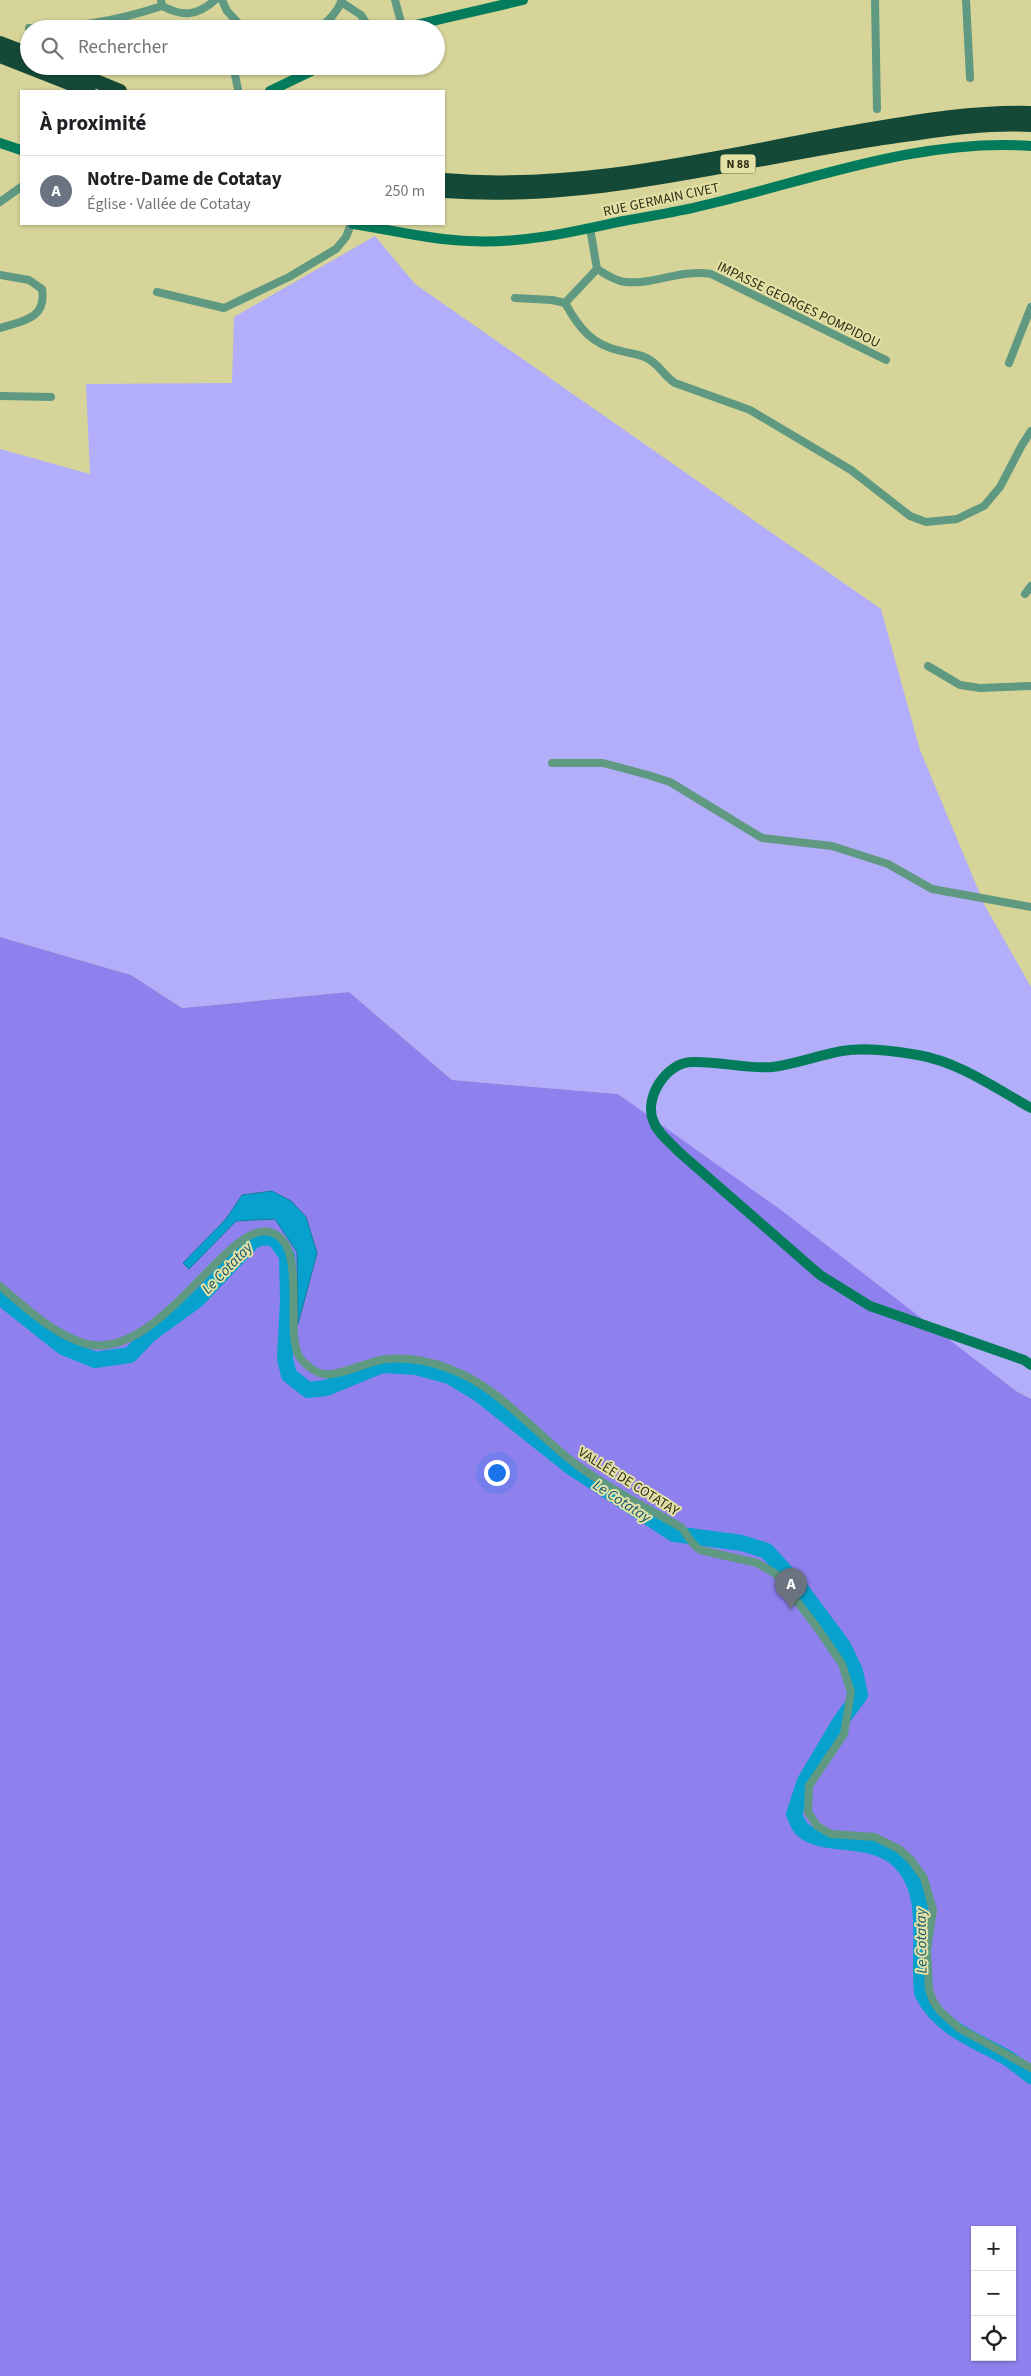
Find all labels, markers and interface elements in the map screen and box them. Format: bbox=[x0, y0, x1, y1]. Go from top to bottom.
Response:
search box bbox=[20, 20, 445, 75]
icon: search bbox=[38, 34, 66, 62]
text: Rechercher bbox=[78, 34, 168, 61]
text: À proximité bbox=[40, 108, 146, 138]
road number: N 88 bbox=[720, 154, 756, 173]
text: Notre-Dame de Cotatay bbox=[87, 166, 282, 193]
street label: RUE GERMAIN CIVET bbox=[601, 178, 722, 222]
text: A bbox=[51, 180, 61, 202]
text: 250 m bbox=[385, 180, 425, 202]
text: Église · Vallée de Cotatay bbox=[87, 193, 251, 215]
street label: IMPASSE GEORGES POMPIDOU bbox=[714, 257, 883, 353]
water label: Le Cotatay bbox=[197, 1237, 258, 1299]
street label: VALLÉE DE COTATAY bbox=[574, 1443, 683, 1521]
your location bbox=[484, 1460, 510, 1486]
water label: Le Cotatay bbox=[589, 1475, 656, 1529]
pin: A bbox=[775, 1568, 807, 1609]
water label: Le Cotatay bbox=[910, 1907, 933, 1974]
map controls bbox=[971, 2226, 1016, 2361]
button: + bbox=[971, 2226, 1016, 2271]
button: − bbox=[971, 2271, 1016, 2316]
button: locate bbox=[971, 2316, 1016, 2361]

